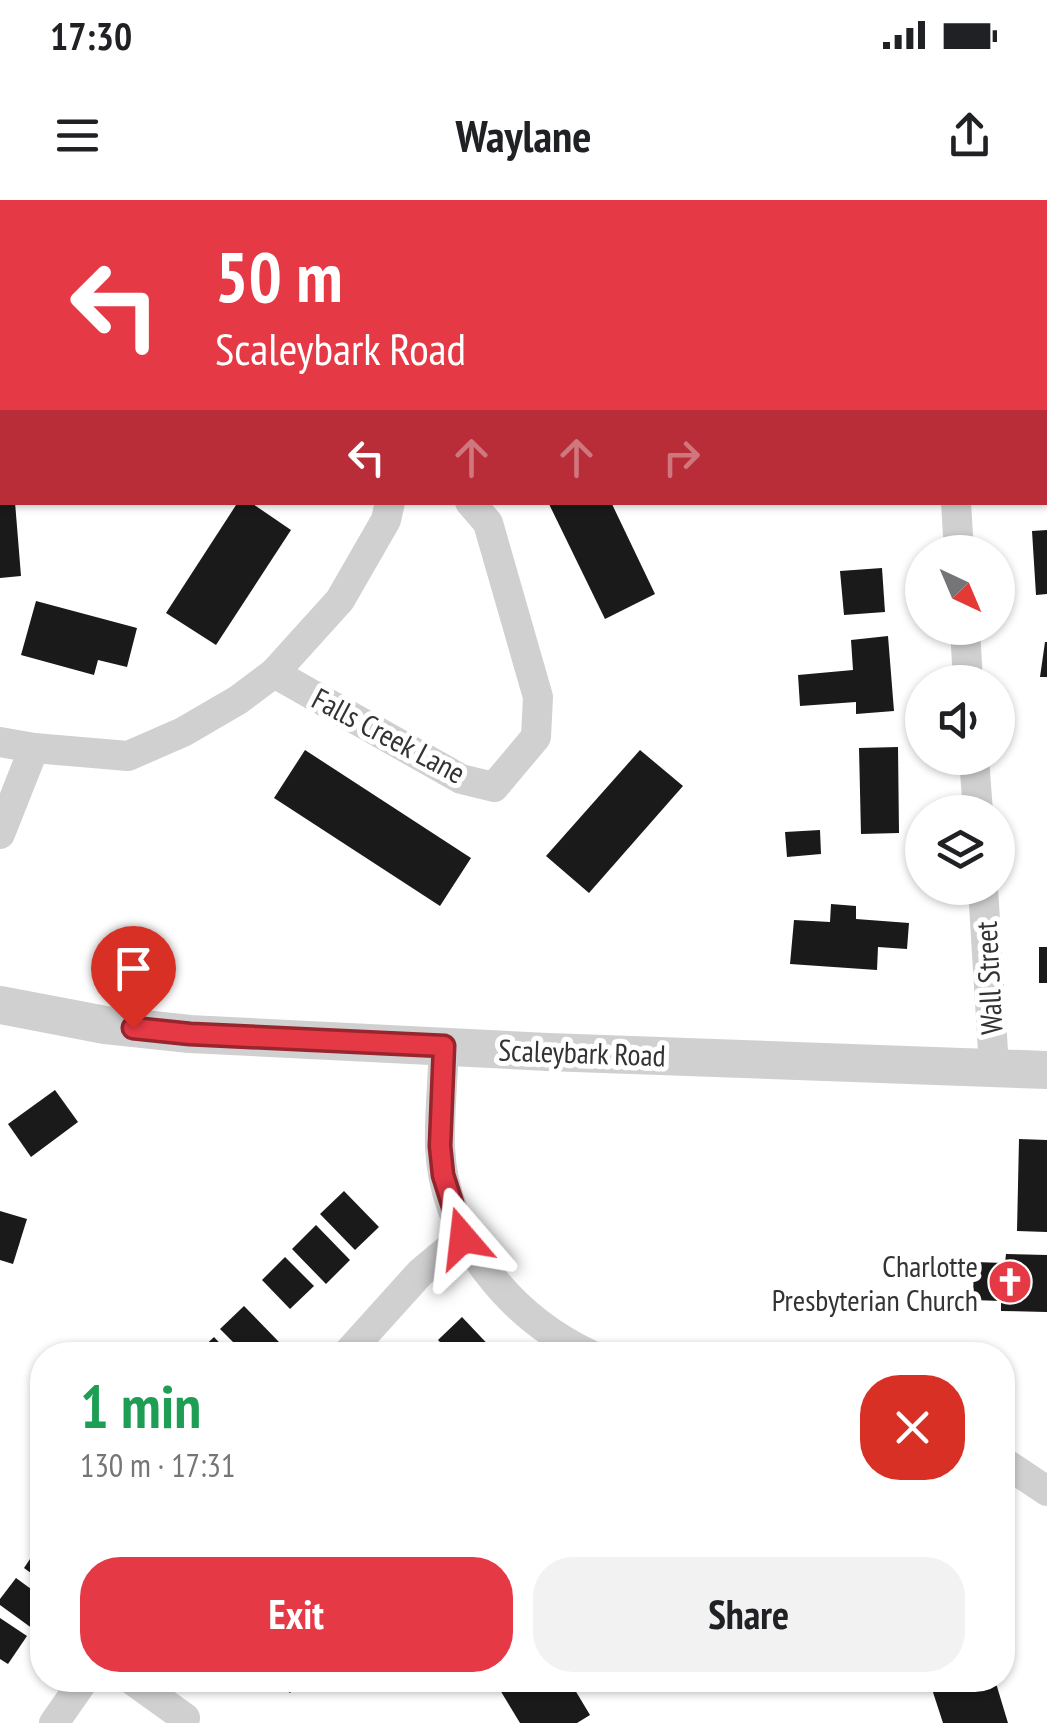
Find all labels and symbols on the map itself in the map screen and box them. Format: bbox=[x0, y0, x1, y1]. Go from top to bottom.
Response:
north arrow bbox=[905, 535, 1015, 645]
street label: Falls Creek Lane bbox=[306, 678, 472, 792]
street label: Wall Street bbox=[966, 920, 1010, 1036]
pin bbox=[91, 926, 176, 1029]
street label: Scaleybark Road bbox=[498, 1030, 666, 1074]
position arrow bbox=[411, 1186, 515, 1290]
place label: Charlotte Presbyterian Church bbox=[772, 1246, 978, 1319]
church icon: Charlotte Presbyterian Church bbox=[987, 1259, 1033, 1305]

